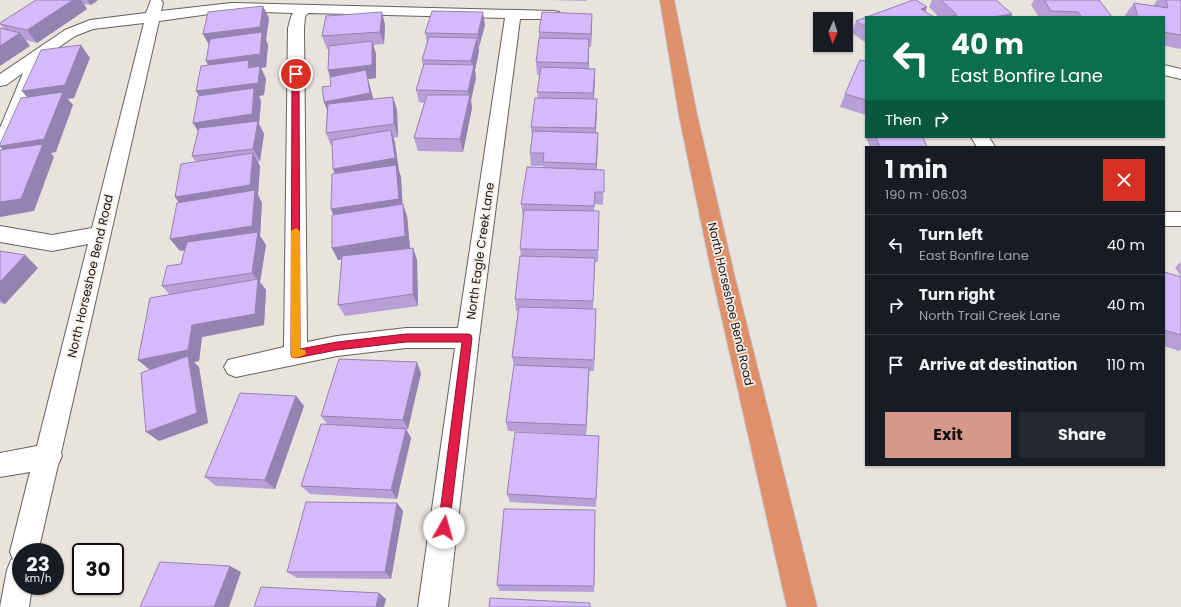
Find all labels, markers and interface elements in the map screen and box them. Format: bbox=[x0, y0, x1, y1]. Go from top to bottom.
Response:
north arrow bbox=[813, 12, 853, 52]
map controls bbox=[813, 12, 853, 52]
text: 40 m bbox=[951, 25, 1024, 64]
icon: left bbox=[885, 32, 937, 84]
pin bbox=[279, 57, 313, 91]
icon: arrive bbox=[285, 63, 307, 85]
text: East Bonfire Lane bbox=[951, 63, 1103, 88]
icon: right bbox=[930, 108, 952, 130]
text: Then bbox=[885, 109, 922, 130]
text: 1 min bbox=[885, 153, 948, 186]
button: close bbox=[1103, 159, 1145, 201]
street label: North Eagle Creek Lane bbox=[462, 181, 498, 321]
text: 190 m · 06:03 bbox=[885, 185, 967, 204]
street label: North Horseshoe Bend Road bbox=[63, 193, 117, 359]
street label: North Horseshoe Bend Road bbox=[704, 221, 758, 387]
text: Turn left bbox=[919, 224, 983, 245]
icon: left bbox=[885, 234, 907, 256]
text: 40 m bbox=[1107, 234, 1145, 255]
text: East Bonfire Lane bbox=[919, 246, 1029, 265]
text: Turn right bbox=[919, 284, 995, 305]
icon: right bbox=[885, 294, 907, 316]
text: 40 m bbox=[1107, 294, 1145, 315]
text: North Trail Creek Lane bbox=[919, 306, 1060, 325]
icon: arrive bbox=[885, 354, 907, 376]
text: Arrive at destination bbox=[919, 354, 1077, 375]
text: 110 m bbox=[1107, 354, 1145, 375]
button: Exit bbox=[885, 412, 1011, 458]
button: Share bbox=[1019, 412, 1145, 458]
position arrow bbox=[423, 507, 465, 549]
speed limit sign: 30 bbox=[72, 543, 124, 595]
text: 23 bbox=[26, 550, 50, 578]
text: km/h bbox=[25, 571, 51, 586]

